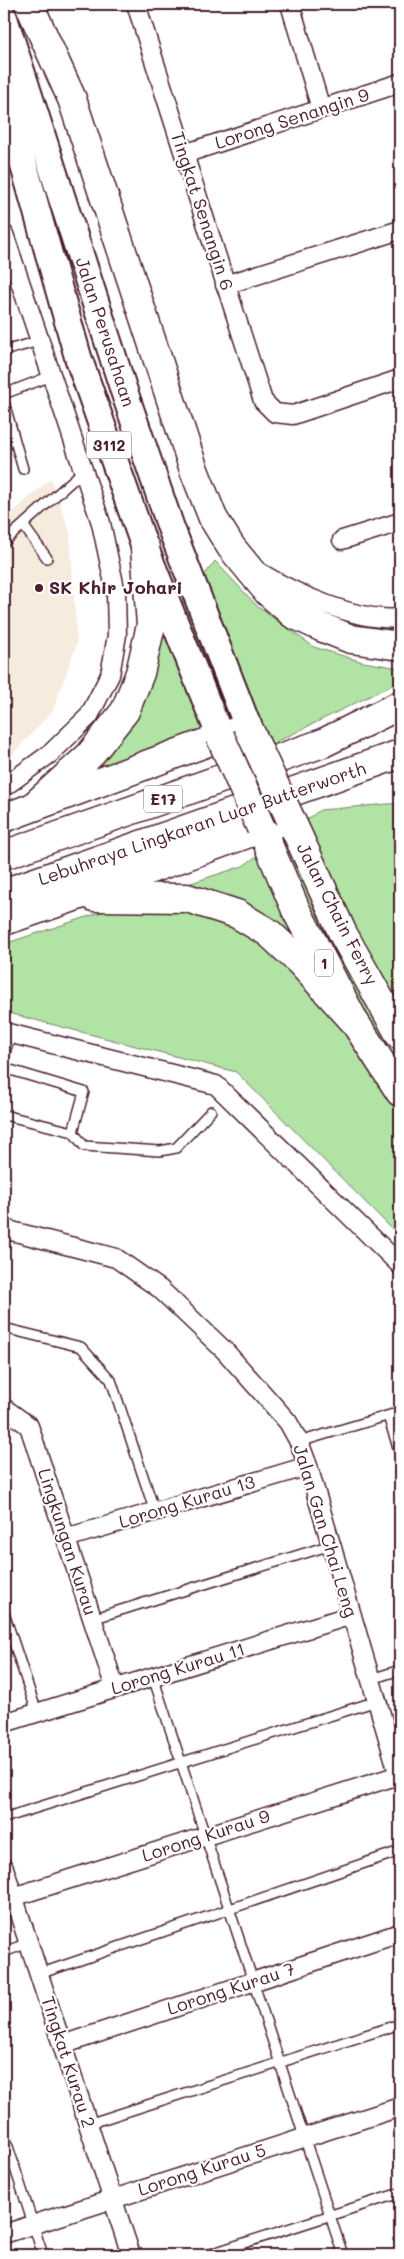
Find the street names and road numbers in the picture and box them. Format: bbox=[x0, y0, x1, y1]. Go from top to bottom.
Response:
street label: Lorong Senangin 9 bbox=[212, 82, 372, 154]
street label: Tingkat Senangin 6 bbox=[166, 128, 240, 293]
street label: Jalan Perusahaan bbox=[70, 254, 141, 410]
road number: 3112 bbox=[86, 432, 132, 458]
street label: Lebuhraya Lingkaran Luar Butterworth bbox=[35, 756, 369, 891]
road number: E17 bbox=[144, 786, 182, 812]
street label: Jalan Chain Ferry bbox=[292, 838, 384, 989]
road number: 1 bbox=[315, 950, 333, 976]
street label: Jalan Gan Chai Leng bbox=[288, 1441, 364, 1620]
street label: Lingkungan Kurau bbox=[33, 1465, 103, 1618]
street label: Lorong Kurau 13 bbox=[116, 1469, 258, 1533]
street label: Lorong Kurau 11 bbox=[108, 1636, 248, 1700]
street label: Lorong Kurau 9 bbox=[139, 1803, 273, 1867]
street label: Lorong Kurau 7 bbox=[164, 1956, 297, 2020]
street label: Tingkat Kurau 2 bbox=[36, 1993, 102, 2131]
street label: Lorong Kurau 5 bbox=[135, 2137, 269, 2201]

